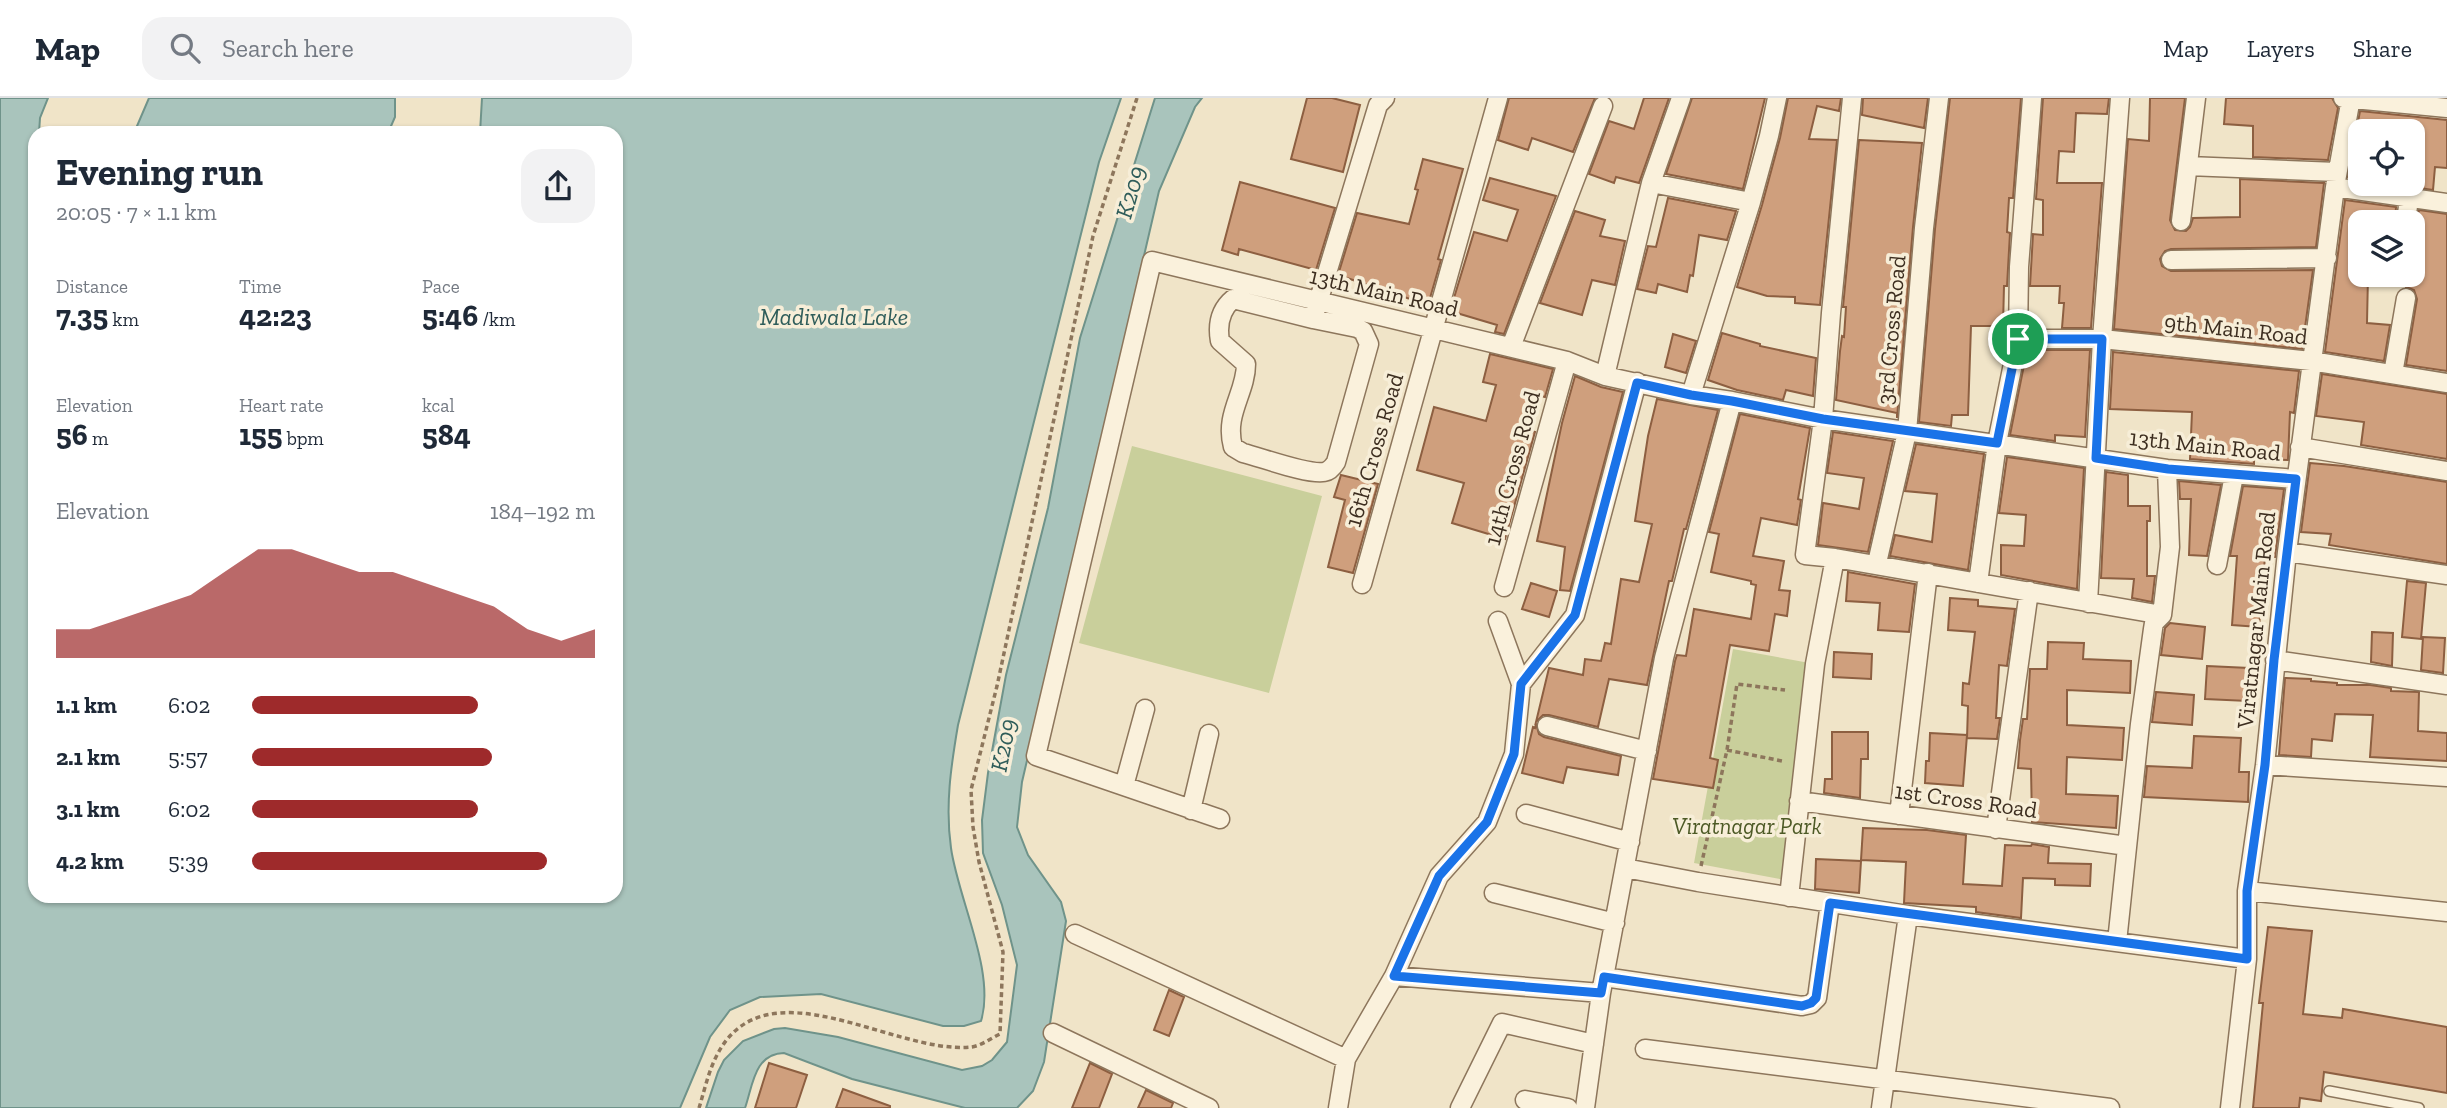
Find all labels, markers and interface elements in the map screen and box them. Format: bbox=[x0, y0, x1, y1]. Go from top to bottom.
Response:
search box bbox=[142, 17, 632, 80]
text: Map bbox=[35, 29, 100, 68]
icon: search bbox=[166, 29, 204, 67]
text: Search here bbox=[222, 32, 354, 64]
text: Map bbox=[2163, 34, 2209, 63]
text: Layers bbox=[2247, 34, 2315, 63]
text: Share bbox=[2353, 34, 2412, 63]
map controls bbox=[2348, 119, 2425, 287]
button: locate bbox=[2348, 119, 2425, 196]
text: Evening run bbox=[56, 149, 263, 195]
button: share bbox=[521, 149, 595, 223]
water label: K209 bbox=[1109, 162, 1151, 222]
text: 20:05 · 7 × 1.1 km bbox=[56, 198, 217, 226]
button: layers bbox=[2348, 210, 2425, 287]
street label: 3rd Cross Road bbox=[1871, 254, 1912, 406]
street label: 13th Main Road bbox=[1307, 261, 1462, 323]
text: Distance bbox=[56, 275, 128, 298]
text: Time bbox=[239, 275, 281, 298]
text: Pace bbox=[422, 275, 460, 298]
text: 7.35 bbox=[56, 298, 108, 334]
text: 42:23 bbox=[239, 298, 312, 334]
text: 5:46 bbox=[422, 298, 478, 334]
water label: Madiwala Lake bbox=[760, 302, 908, 331]
text: km bbox=[108, 308, 139, 331]
text: /km bbox=[478, 308, 515, 331]
street label: 9th Main Road bbox=[2163, 308, 2309, 350]
pin bbox=[1988, 309, 2048, 369]
icon: arrive bbox=[1999, 320, 2037, 358]
street label: 16th Cross Road bbox=[1339, 370, 1409, 530]
street label: 14th Cross Road bbox=[1478, 387, 1546, 548]
text: Elevation bbox=[56, 394, 133, 417]
text: Heart rate bbox=[239, 394, 324, 417]
text: kcal bbox=[422, 394, 455, 417]
text: 56 bbox=[56, 417, 88, 453]
text: 155 bbox=[239, 417, 282, 453]
text: 584 bbox=[422, 417, 471, 453]
street label: 13th Main Road bbox=[2128, 423, 2282, 467]
text: m bbox=[88, 427, 108, 450]
text: bpm bbox=[282, 427, 324, 450]
text: Elevation bbox=[56, 497, 149, 525]
text: 184–192 m bbox=[490, 497, 595, 525]
street label: Viratnagar Main Road bbox=[2231, 510, 2281, 731]
text: 1.1 km bbox=[56, 691, 117, 719]
text: 6:02 bbox=[168, 691, 210, 719]
water label: K209 bbox=[984, 716, 1022, 774]
text: 2.1 km bbox=[56, 743, 120, 771]
text: 5:57 bbox=[168, 743, 208, 771]
street label: 1st Cross Road bbox=[1893, 776, 2040, 824]
text: 3.1 km bbox=[56, 795, 120, 823]
text: 6:02 bbox=[168, 795, 210, 823]
park label: Viratnagar Park bbox=[1672, 812, 1822, 840]
text: 4.2 km bbox=[56, 847, 124, 875]
text: 5:39 bbox=[168, 847, 208, 875]

